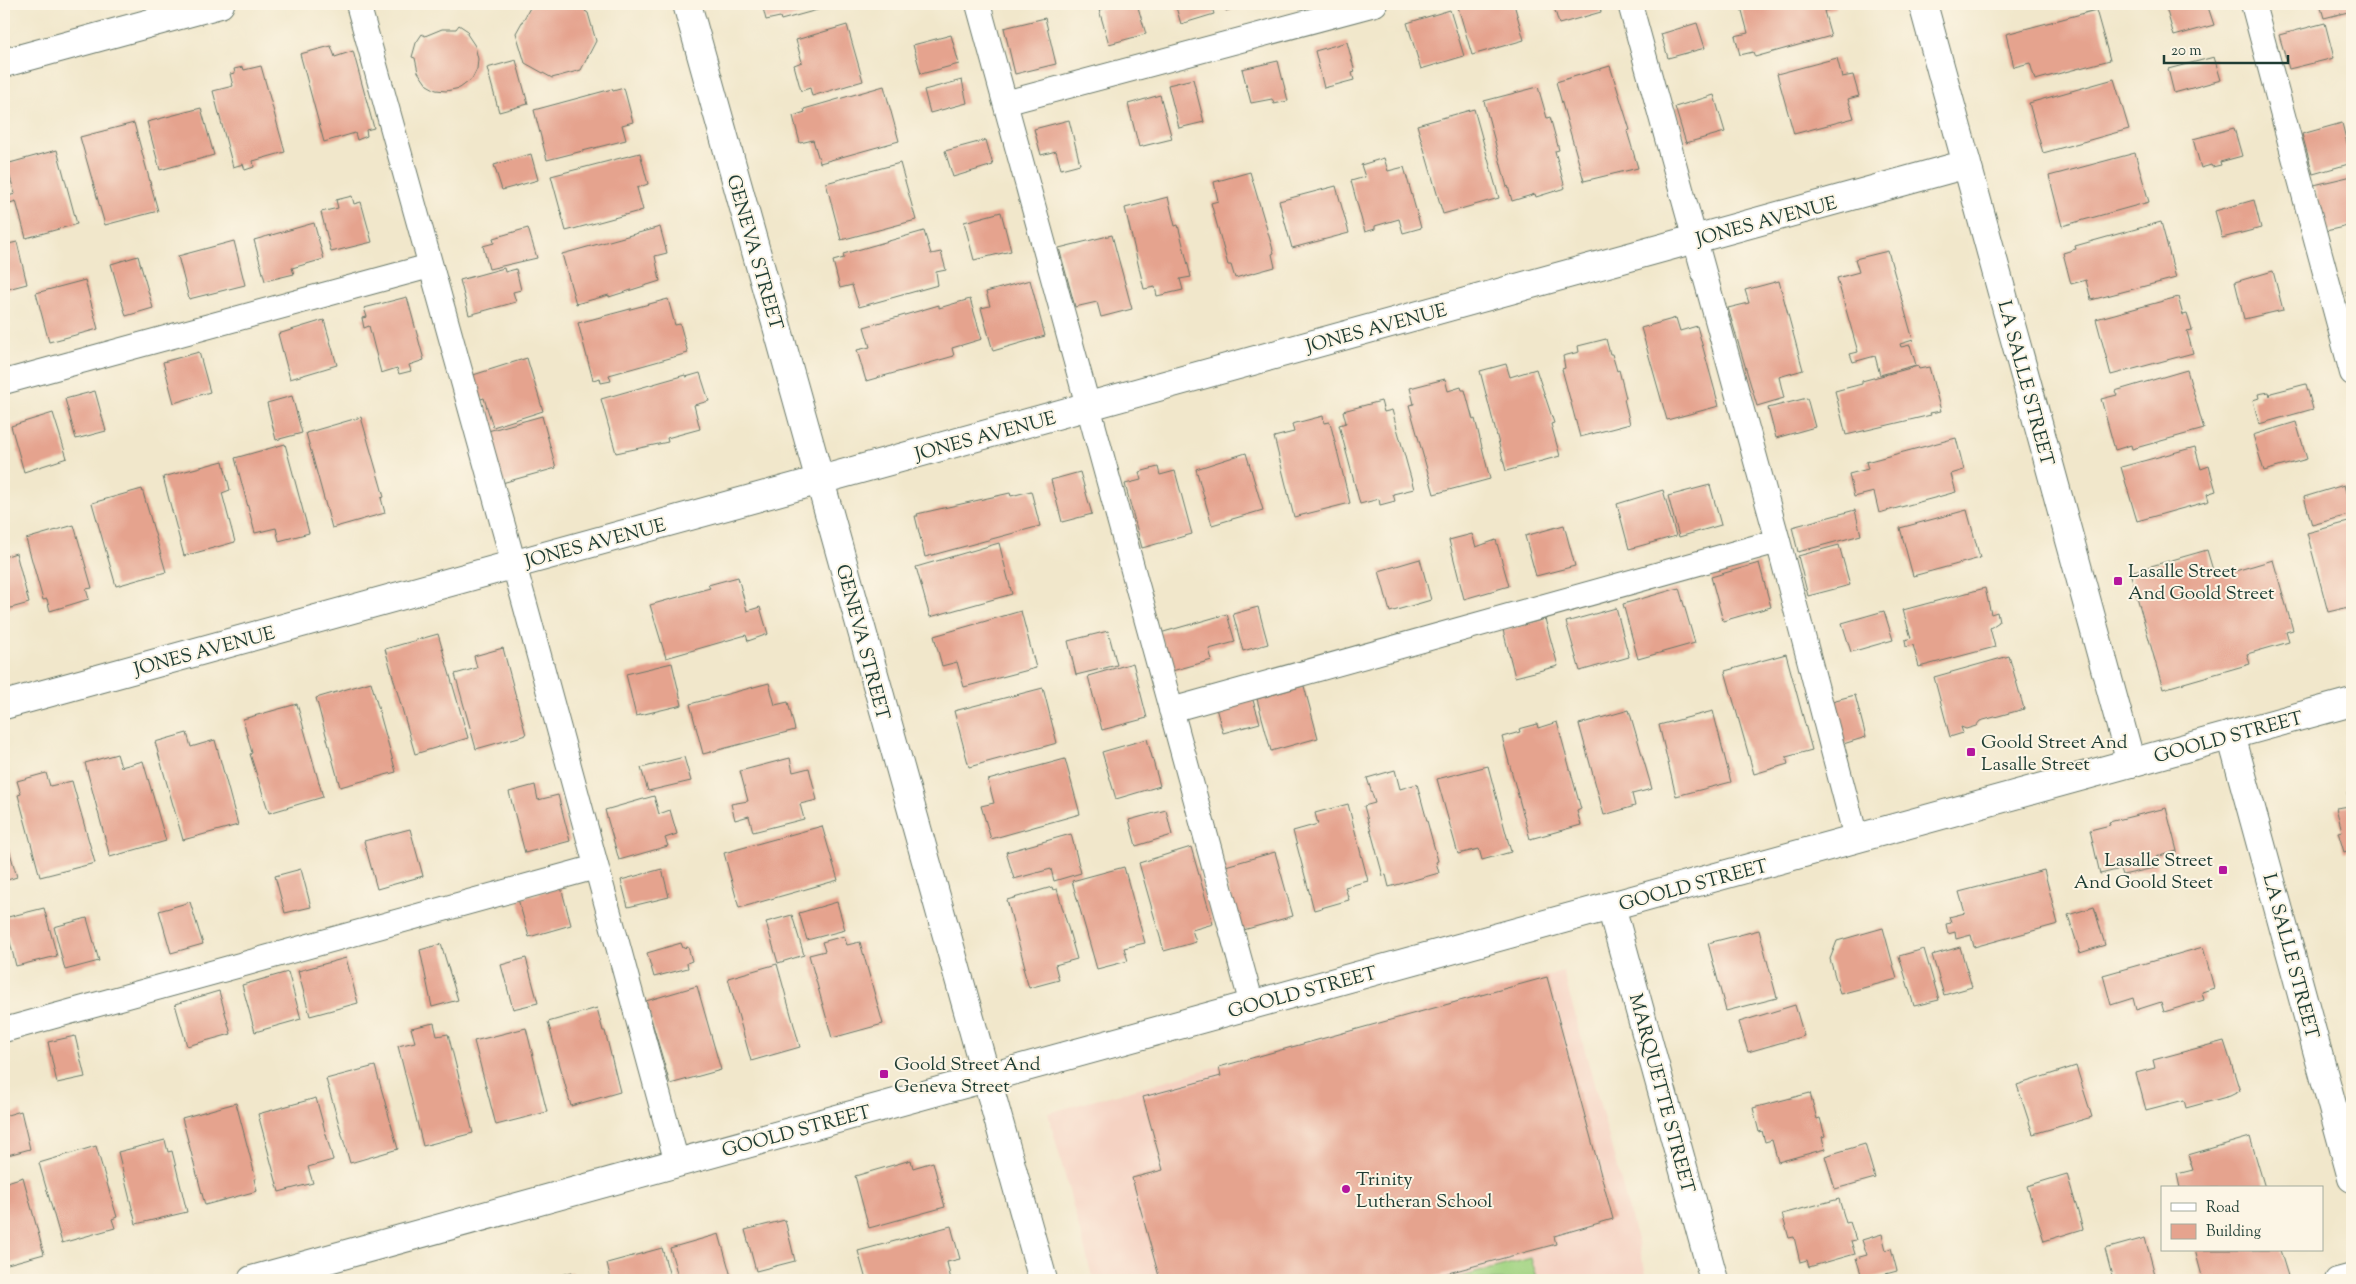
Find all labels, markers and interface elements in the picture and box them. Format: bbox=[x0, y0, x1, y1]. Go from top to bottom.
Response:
scale bar bbox=[2164, 32, 2287, 64]
text: 20 m bbox=[2171, 41, 2202, 62]
street label: GENEVA STREET bbox=[719, 172, 789, 334]
street label: JONES AVENUE bbox=[1692, 190, 1841, 254]
street label: JONES AVENUE bbox=[1302, 297, 1451, 361]
street label: LA SALLE STREET bbox=[1990, 298, 2060, 469]
street label: JONES AVENUE bbox=[911, 405, 1060, 469]
street label: JONES AVENUE bbox=[521, 512, 670, 576]
place label: Lasalle Street And Goold Street bbox=[2128, 559, 2275, 608]
street label: GENEVA STREET bbox=[828, 562, 895, 724]
marker: Lasalle Street And Goold Street bbox=[2112, 575, 2124, 587]
street label: JONES AVENUE bbox=[130, 620, 279, 684]
street label: GOOLD STREET bbox=[2151, 706, 2306, 771]
place label: Goold Street And Lasalle Street bbox=[1981, 730, 2128, 779]
marker: Goold Street And Lasalle Street bbox=[1965, 746, 1977, 758]
place label: Lasalle Street And Goold Steet bbox=[2074, 848, 2213, 897]
street label: GOOLD STREET bbox=[1616, 854, 1771, 919]
marker: Lasalle Street And Goold Steet bbox=[2217, 864, 2229, 876]
street label: LA SALLE STREET bbox=[2255, 871, 2325, 1042]
street label: GOOLD STREET bbox=[1225, 961, 1380, 1026]
street label: MARQUETTE STREET bbox=[1621, 991, 1700, 1197]
place label: Goold Street And Geneva Street bbox=[894, 1052, 1041, 1101]
marker: Goold Street And Geneva Street bbox=[878, 1068, 890, 1080]
street label: GOOLD STREET bbox=[719, 1100, 874, 1165]
place label: Trinity Lutheran School bbox=[1356, 1167, 1493, 1216]
marker: Trinity Lutheran School bbox=[1340, 1183, 1352, 1195]
legend bbox=[2161, 1186, 2324, 1252]
text: Road bbox=[2206, 1198, 2240, 1219]
text: Building bbox=[2206, 1222, 2261, 1243]

